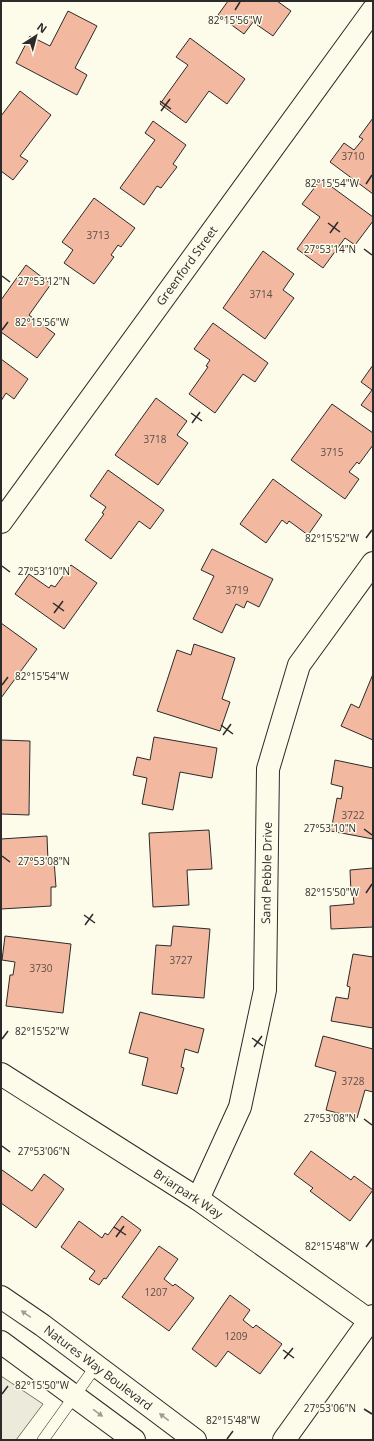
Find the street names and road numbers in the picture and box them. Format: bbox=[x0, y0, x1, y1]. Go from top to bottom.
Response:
street label: Greenford Street bbox=[152, 222, 221, 309]
street label: Sand Pebble Drive bbox=[257, 822, 276, 924]
street label: Briarpark Way bbox=[150, 1165, 227, 1223]
street label: Natures Way Boulevard bbox=[41, 1321, 156, 1414]

